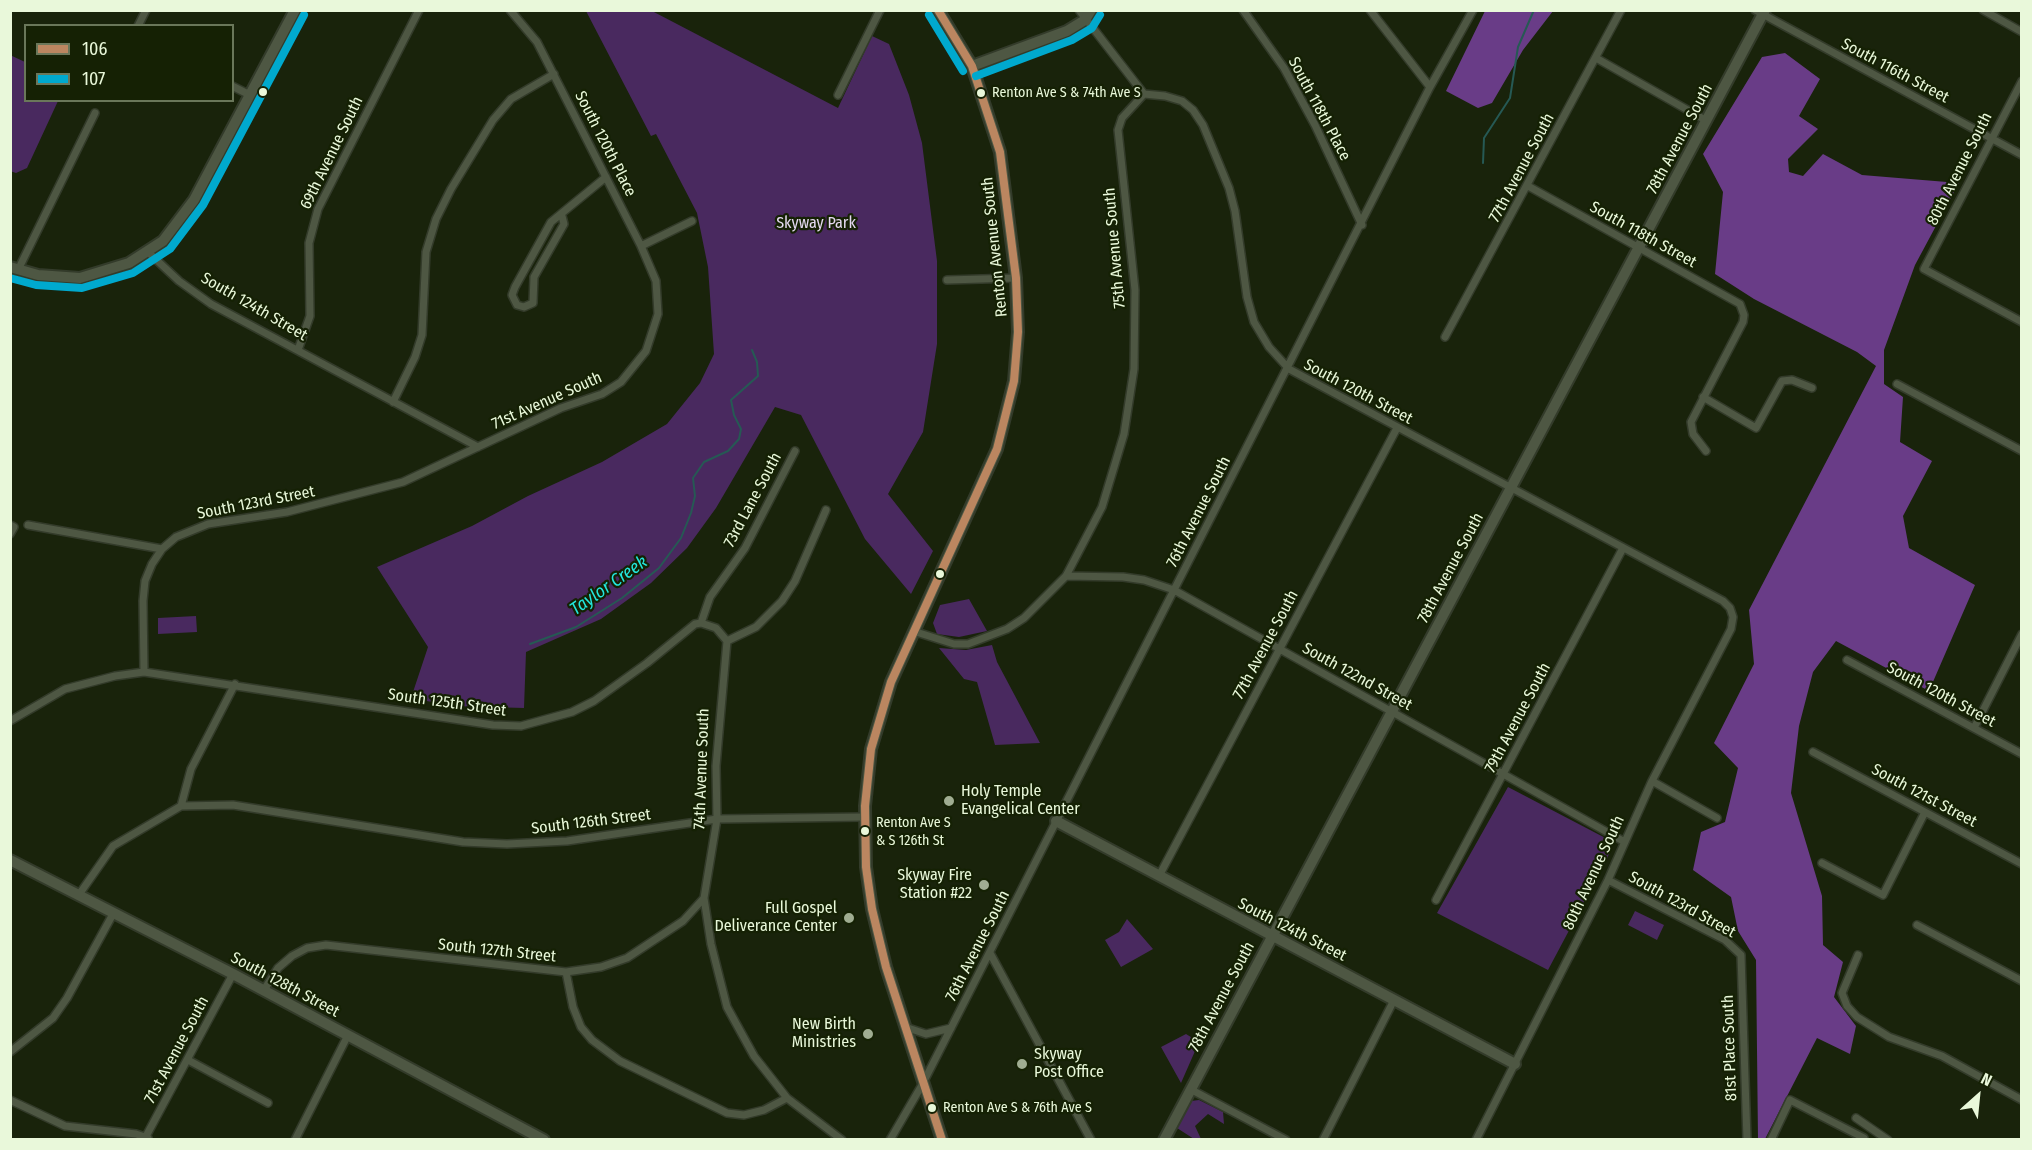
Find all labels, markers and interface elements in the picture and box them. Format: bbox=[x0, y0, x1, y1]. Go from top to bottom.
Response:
legend bbox=[24, 24, 234, 102]
street label: South 116th Street bbox=[1838, 35, 1952, 107]
text: 106 bbox=[82, 38, 107, 60]
street label: South 118th Place bbox=[1284, 54, 1354, 164]
text: 107 bbox=[82, 68, 105, 90]
street label: 78th Avenue South bbox=[1643, 81, 1717, 197]
place label: Renton Ave S & 74th Ave S bbox=[992, 85, 1141, 101]
unlabelled marker bbox=[257, 86, 269, 98]
marker: Renton Ave S & 74th Ave S bbox=[975, 87, 987, 99]
street label: South 120th Place bbox=[570, 88, 640, 200]
street label: 69th Avenue South bbox=[296, 93, 368, 213]
street label: 80th Avenue South bbox=[1923, 109, 1997, 229]
street label: 77th Avenue South bbox=[1485, 110, 1559, 226]
street label: Renton Avenue South bbox=[978, 176, 1012, 318]
street label: 75th Avenue South bbox=[1100, 187, 1130, 309]
street label: South 118th Street bbox=[1586, 198, 1700, 272]
park label: Skyway Park bbox=[776, 214, 856, 234]
street label: South 124th Street bbox=[197, 269, 311, 345]
street label: South 120th Street bbox=[1300, 355, 1416, 429]
street label: 71st Avenue South bbox=[489, 368, 605, 434]
street label: 73rd Lane South bbox=[720, 449, 786, 551]
street label: 76th Avenue South bbox=[1163, 453, 1235, 571]
street label: South 123rd Street bbox=[196, 482, 316, 524]
street label: 78th Avenue South bbox=[1414, 510, 1488, 626]
water label: Taylor Creek bbox=[566, 551, 652, 621]
unlabelled marker bbox=[934, 568, 946, 580]
street label: 77th Avenue South bbox=[1229, 587, 1303, 703]
street label: South 122nd Street bbox=[1299, 639, 1415, 715]
street label: South 120th Street bbox=[1883, 658, 1999, 732]
street label: 79th Avenue South bbox=[1481, 660, 1555, 776]
street label: South 125th Street bbox=[387, 685, 507, 721]
street label: 74th Avenue South bbox=[690, 708, 714, 830]
street label: South 121st Street bbox=[1868, 760, 1980, 832]
place label: Holy Temple Evangelical Center bbox=[961, 782, 1080, 820]
marker: Holy Temple Evangelical Center bbox=[942, 794, 956, 808]
street label: South 126th Street bbox=[530, 805, 652, 839]
street label: 80th Avenue South bbox=[1559, 813, 1629, 933]
place label: Renton Ave S & S 126th St bbox=[876, 815, 951, 848]
marker: Renton Ave S & S 126th St bbox=[859, 825, 871, 837]
place label: Skyway Fire Station #22 bbox=[897, 866, 972, 904]
street label: South 123rd Street bbox=[1625, 868, 1739, 942]
marker: Skyway Fire Station #22 bbox=[977, 878, 991, 892]
street label: 76th Avenue South bbox=[942, 887, 1014, 1005]
street label: South 124th Street bbox=[1234, 894, 1350, 966]
place label: Full Gospel Deliverance Center bbox=[714, 899, 837, 937]
marker: Full Gospel Deliverance Center bbox=[842, 911, 856, 925]
street label: South 127th Street bbox=[437, 935, 557, 967]
street label: 78th Avenue South bbox=[1185, 939, 1259, 1055]
street label: South 128th Street bbox=[227, 948, 343, 1022]
street label: 71st Avenue South bbox=[141, 993, 213, 1107]
street label: 81st Place South bbox=[1719, 994, 1741, 1102]
place label: New Birth Ministries bbox=[792, 1015, 856, 1053]
marker: New Birth Ministries bbox=[861, 1027, 875, 1041]
place label: Skyway Post Office bbox=[1034, 1045, 1104, 1083]
marker: Skyway Post Office bbox=[1015, 1057, 1029, 1071]
north arrow bbox=[1948, 1066, 2008, 1126]
text: N bbox=[1978, 1069, 1995, 1090]
place label: Renton Ave S & 76th Ave S bbox=[943, 1100, 1092, 1116]
marker: Renton Ave S & 76th Ave S bbox=[926, 1102, 938, 1114]

